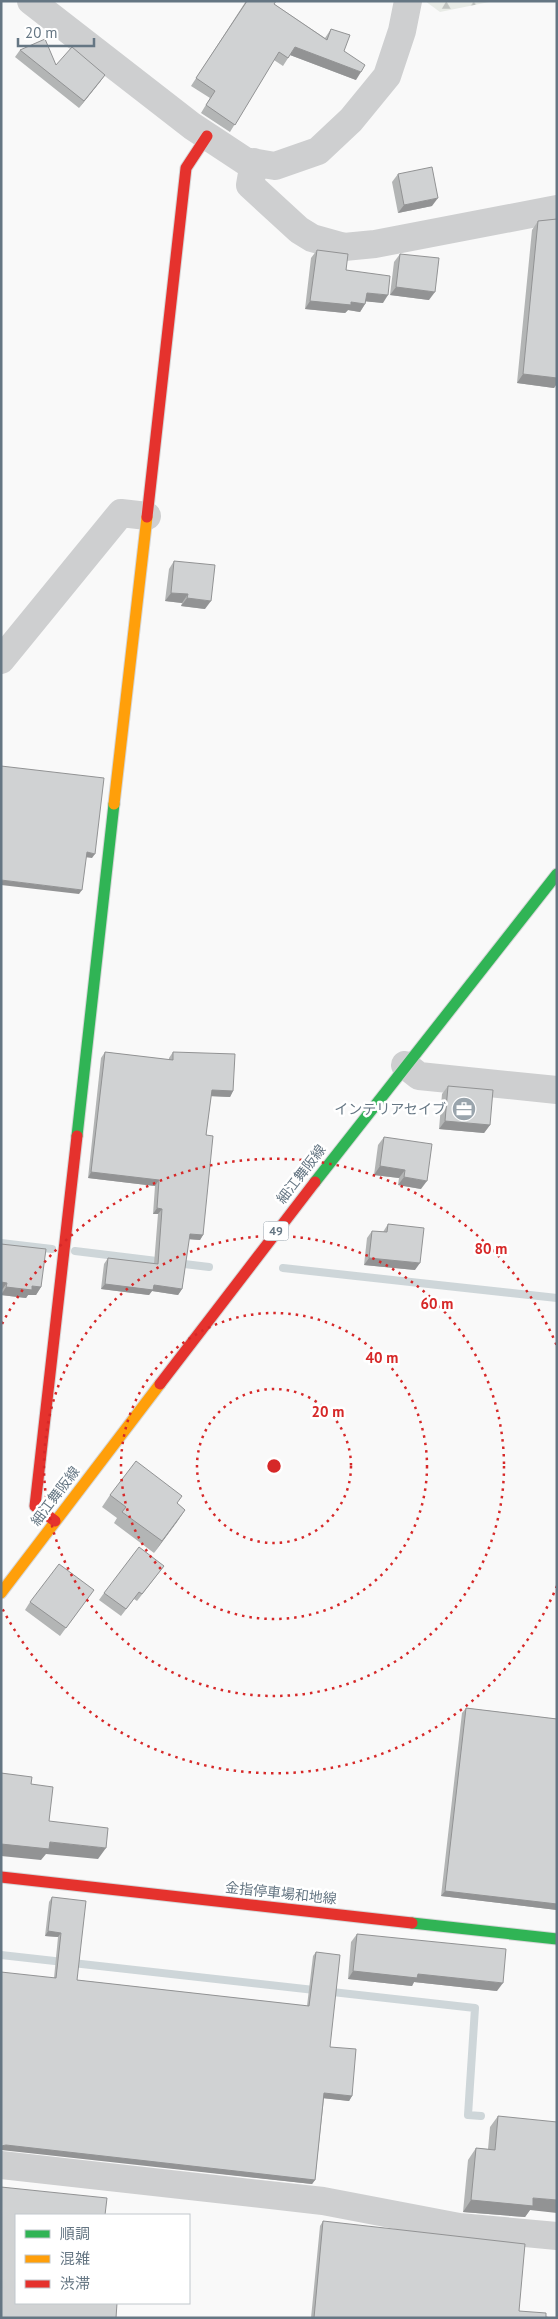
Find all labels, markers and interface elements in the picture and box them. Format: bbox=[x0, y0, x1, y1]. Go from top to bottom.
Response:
scale bar bbox=[18, 15, 94, 47]
text: 20 m bbox=[25, 23, 58, 42]
office icon: インテリアセイブ bbox=[451, 1096, 477, 1122]
place label: インテリアセイブ bbox=[334, 1100, 446, 1118]
street label: 細江舞阪線 bbox=[272, 1141, 330, 1207]
road number: 49 bbox=[264, 1222, 288, 1240]
text: 80 m bbox=[475, 1239, 507, 1258]
text: 60 m bbox=[421, 1294, 453, 1313]
text: 40 m bbox=[366, 1348, 398, 1367]
text: 20 m bbox=[312, 1402, 344, 1421]
centre of rings bbox=[265, 1457, 283, 1475]
street label: 細江舞阪線 bbox=[27, 1463, 83, 1529]
street label: 金指停車場和地線 bbox=[224, 1878, 338, 1908]
legend bbox=[15, 2214, 190, 2304]
text: 順調 bbox=[60, 2224, 90, 2243]
text: 混雑 bbox=[60, 2249, 90, 2268]
text: 渋滞 bbox=[60, 2274, 90, 2293]

